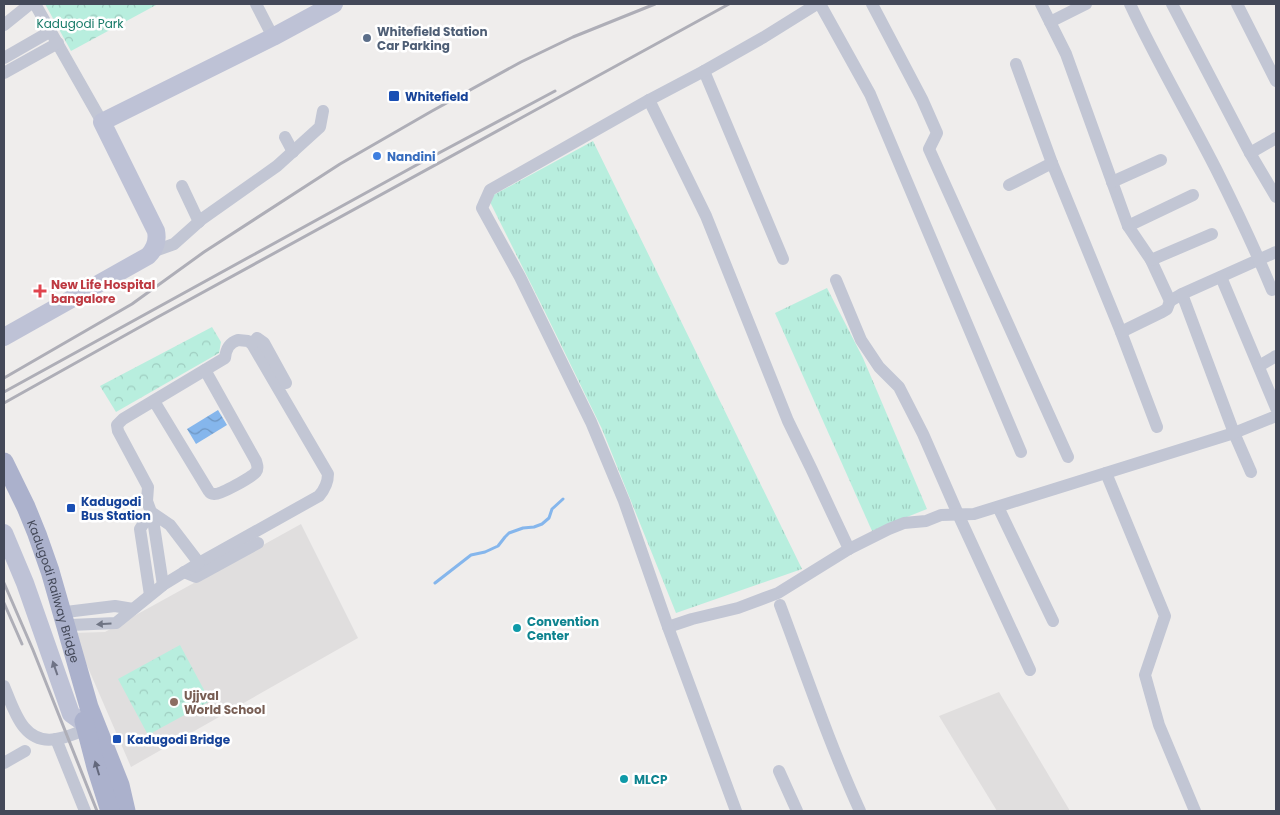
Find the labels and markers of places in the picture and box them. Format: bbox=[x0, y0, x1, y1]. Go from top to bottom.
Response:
place label: Whitefield Station Car Parking bbox=[377, 23, 488, 54]
marker: Whitefield Station Car Parking bbox=[361, 32, 373, 44]
place label: Whitefield bbox=[405, 88, 468, 105]
marker: Whitefield bbox=[387, 89, 401, 103]
place label: Nandini bbox=[387, 148, 436, 165]
marker: Nandini bbox=[371, 150, 383, 162]
place label: New Life Hospital bangalore bbox=[51, 276, 155, 307]
marker: New Life Hospital bangalore bbox=[33, 284, 47, 298]
place label: Kadugodi Bus Station bbox=[81, 493, 151, 524]
marker: Kadugodi Bus Station bbox=[65, 502, 77, 514]
place label: Convention Center bbox=[527, 613, 599, 644]
marker: Convention Center bbox=[511, 622, 523, 634]
place label: Ujjval World School bbox=[184, 687, 265, 718]
marker: Ujjval World School bbox=[168, 696, 180, 708]
place label: Kadugodi Bridge bbox=[127, 731, 231, 748]
marker: Kadugodi Bridge bbox=[111, 733, 123, 745]
place label: MLCP bbox=[634, 771, 668, 788]
marker: MLCP bbox=[618, 773, 630, 785]

